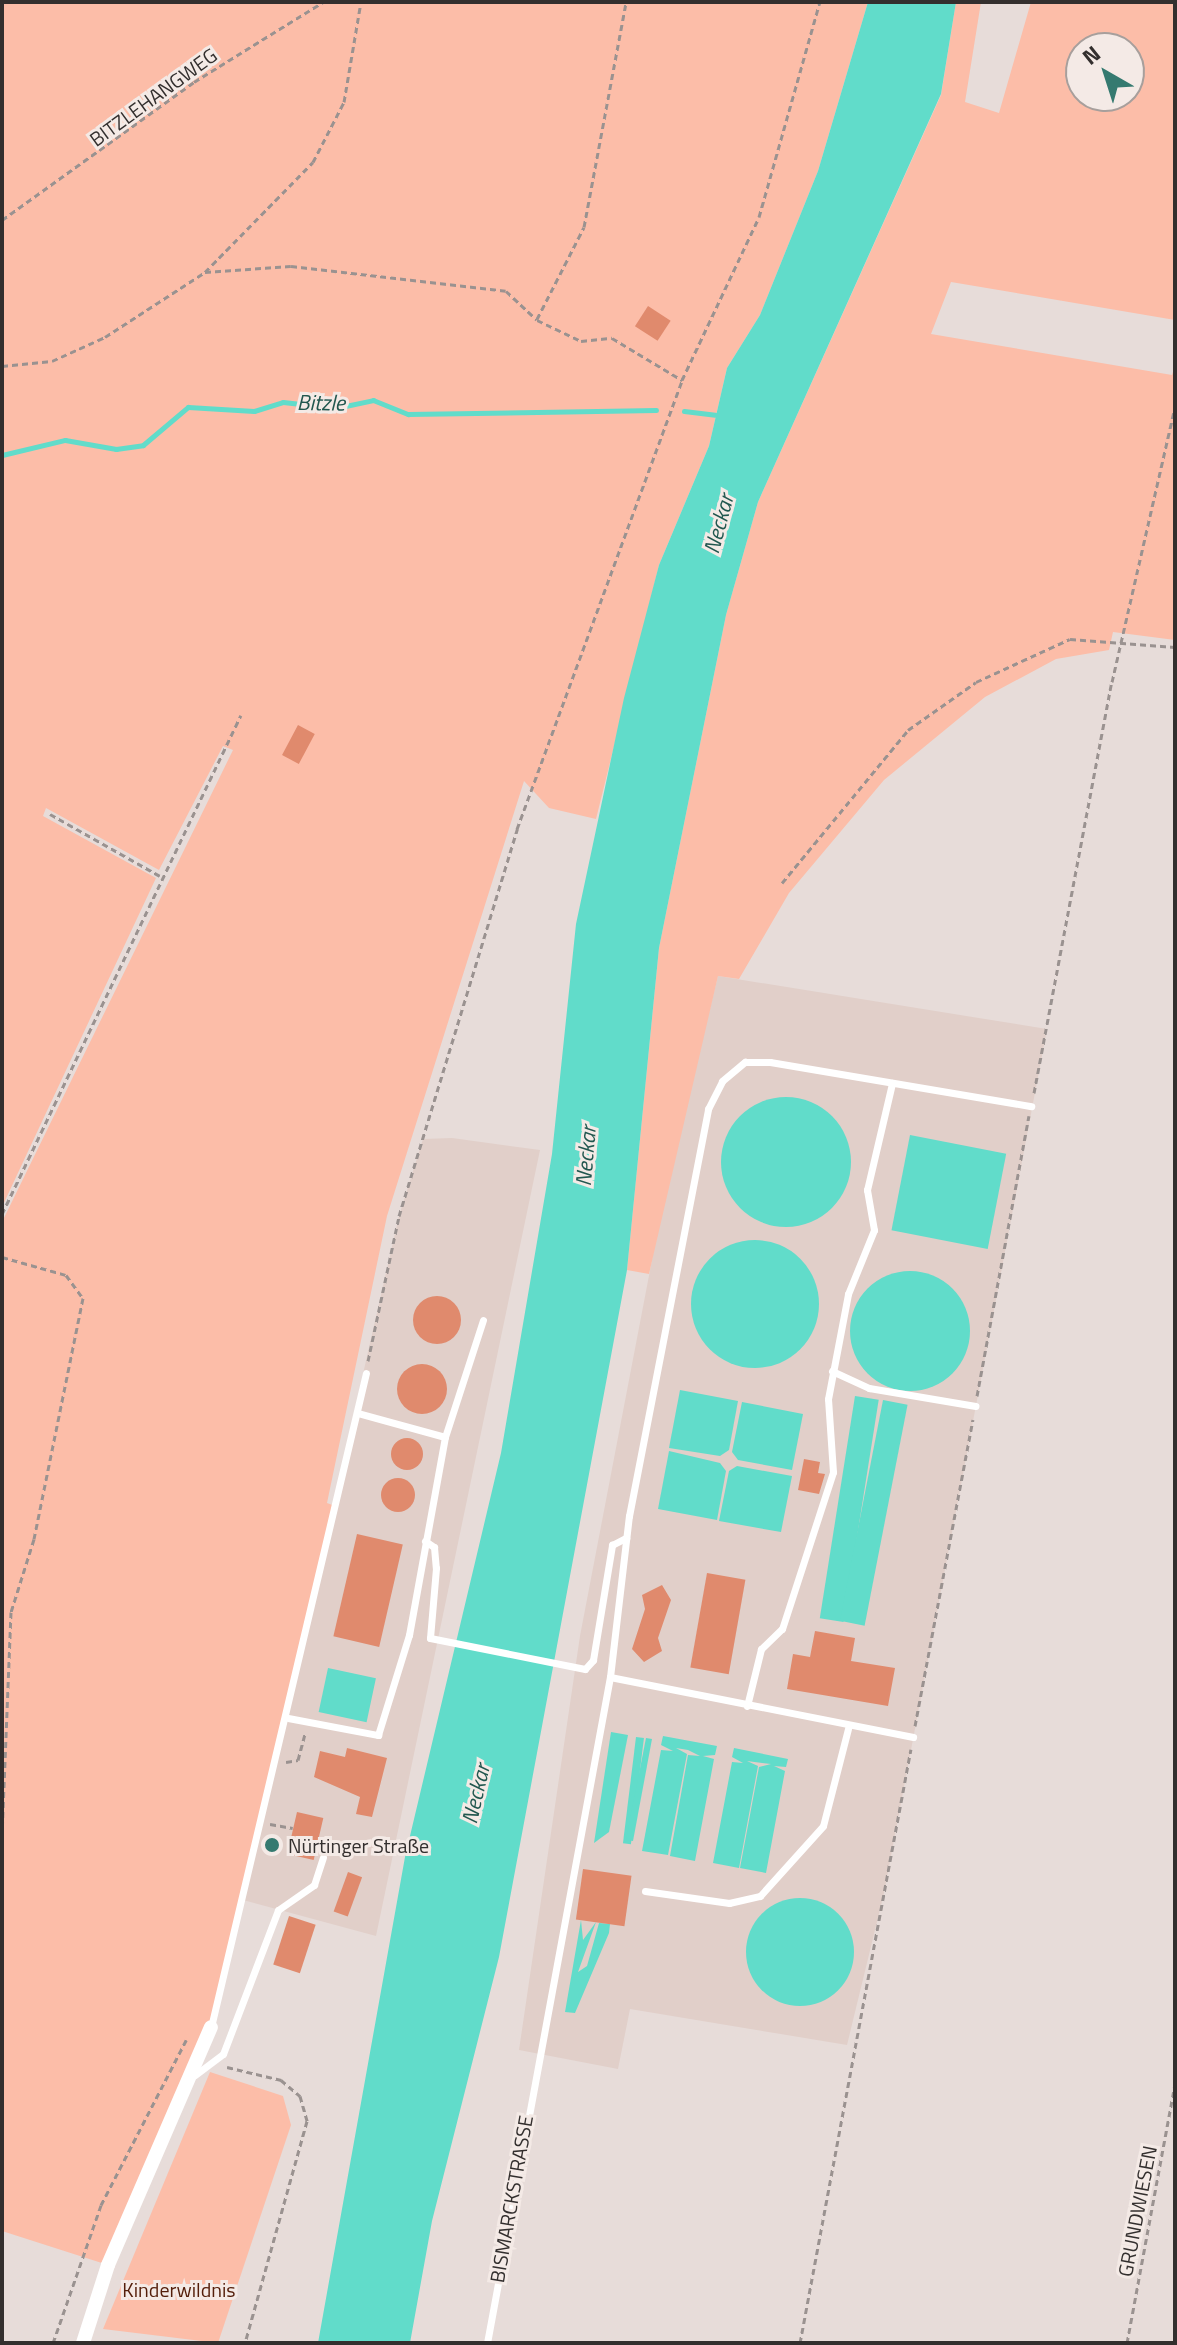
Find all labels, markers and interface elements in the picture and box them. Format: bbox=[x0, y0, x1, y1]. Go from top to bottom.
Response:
north arrow bbox=[1065, 32, 1145, 112]
text: N bbox=[1075, 37, 1108, 73]
street label: BITZLEHANGWEG bbox=[85, 43, 221, 151]
water label: Bitzle bbox=[297, 389, 345, 417]
water label: Neckar bbox=[698, 491, 740, 557]
water label: Neckar bbox=[570, 1125, 602, 1187]
water label: Neckar bbox=[456, 1762, 496, 1826]
place label: Nürtinger Straße bbox=[288, 1833, 429, 1857]
marker: Nürtinger Straße bbox=[263, 1836, 281, 1854]
street label: BISMARCKSTRASSE bbox=[484, 2113, 538, 2285]
street label: GRUNDWIESEN bbox=[1113, 2143, 1161, 2279]
park label: Kinderwildnis bbox=[122, 2277, 236, 2301]

